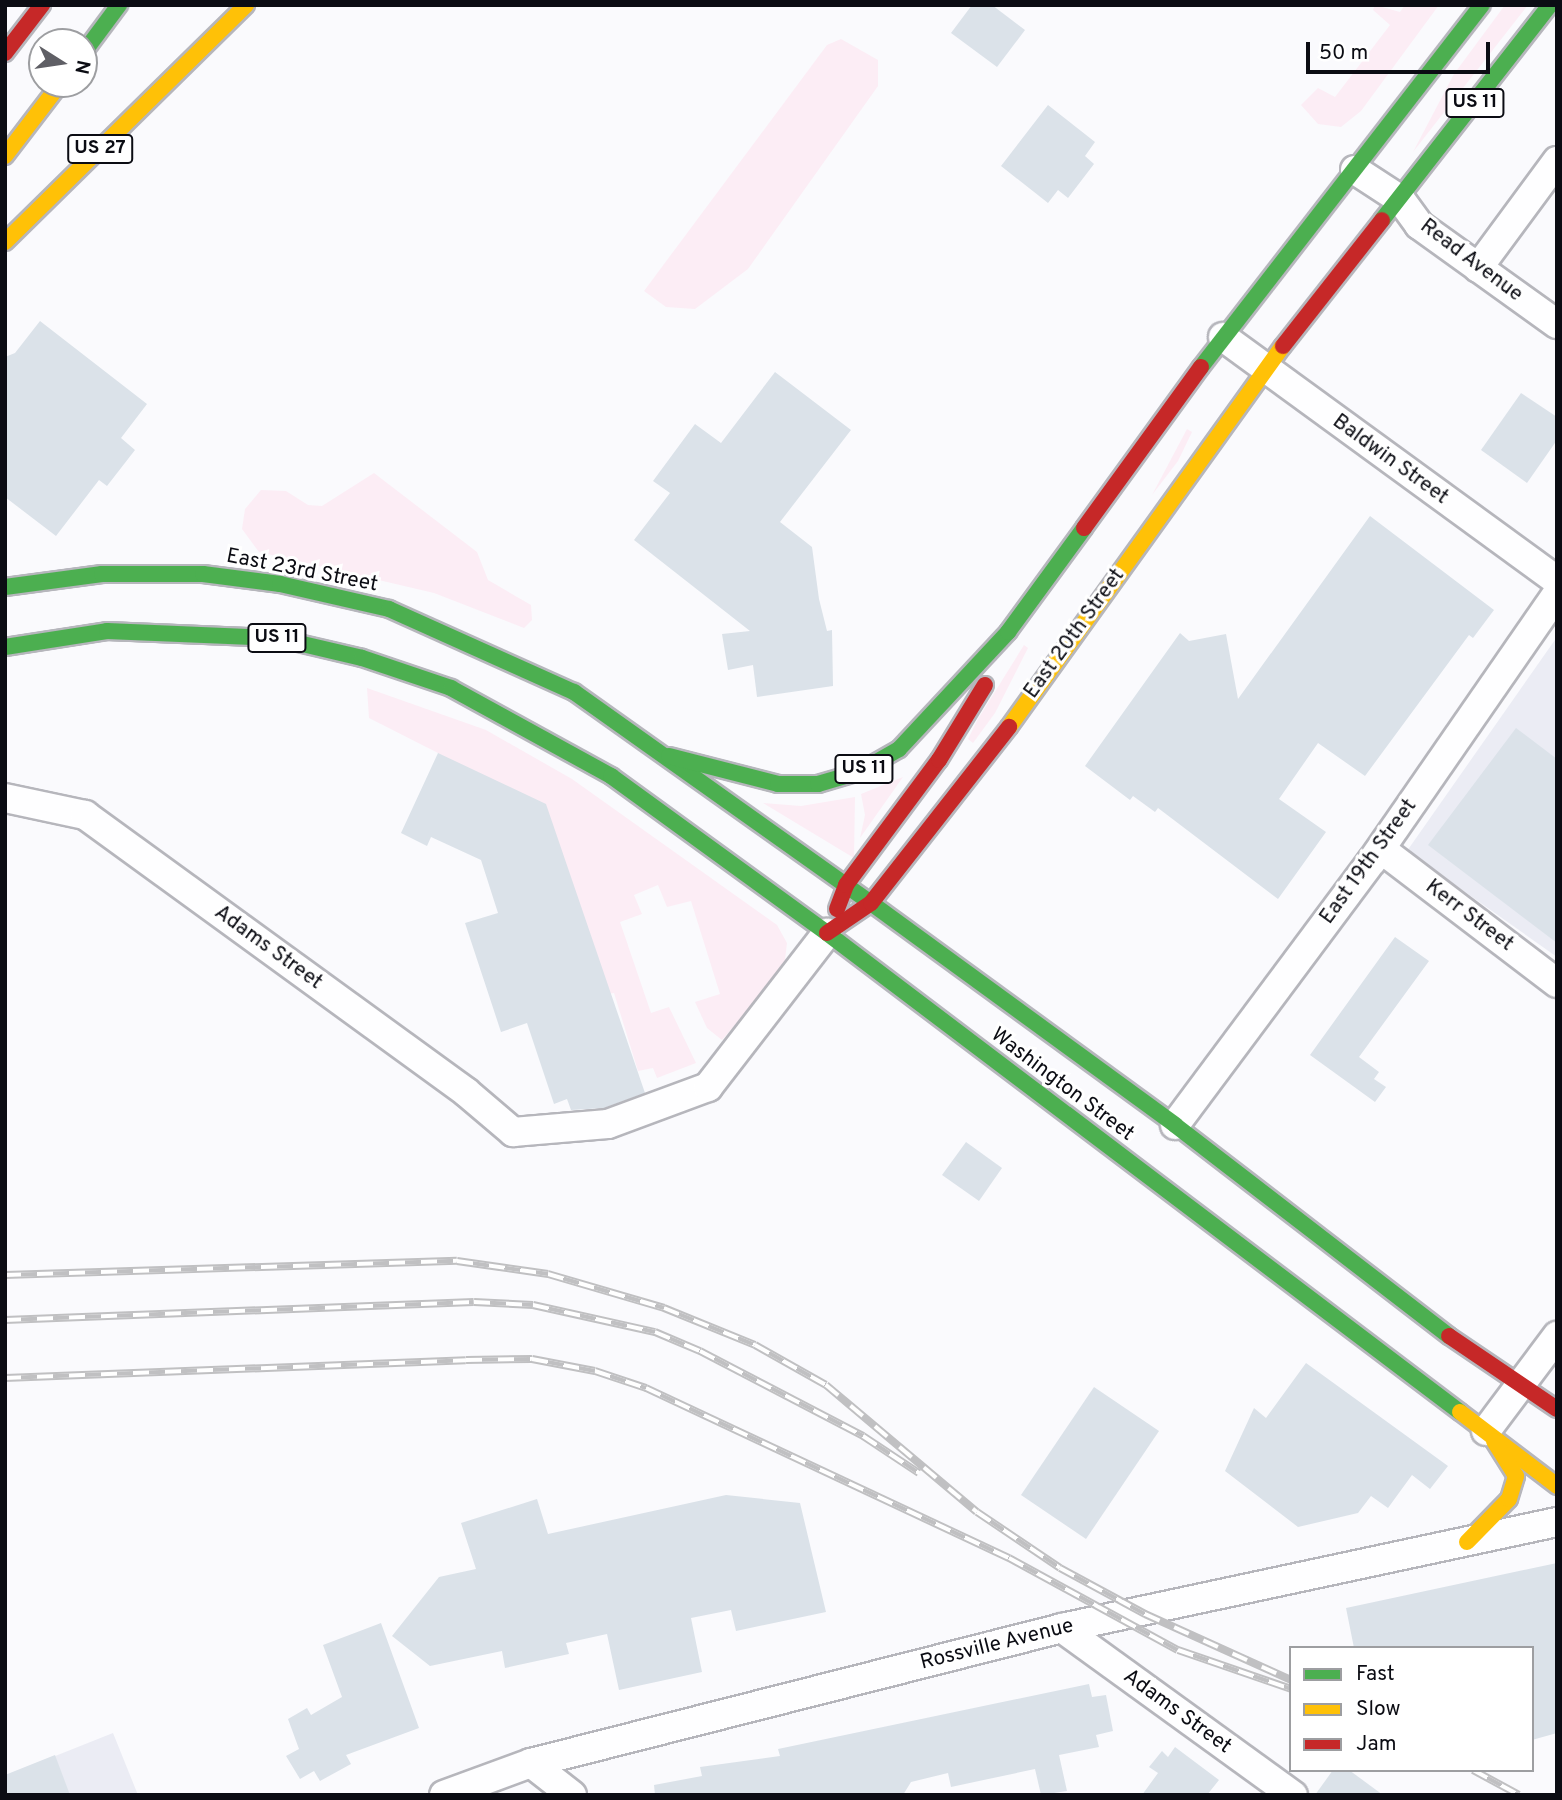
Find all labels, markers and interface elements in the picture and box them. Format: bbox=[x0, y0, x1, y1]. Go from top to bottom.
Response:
north arrow bbox=[28, 28, 98, 98]
scale bar bbox=[1310, 28, 1494, 72]
text: 50 m bbox=[1319, 40, 1368, 67]
text: N bbox=[68, 58, 95, 76]
road number: US 11 bbox=[1445, 88, 1505, 118]
road number: US 27 bbox=[67, 134, 133, 164]
street label: Read Avenue bbox=[1414, 214, 1528, 308]
street label: Baldwin Street bbox=[1327, 409, 1453, 511]
street label: East 23rd Street bbox=[224, 544, 380, 598]
street label: East 20th Street bbox=[1019, 564, 1131, 704]
road number: US 11 bbox=[247, 622, 307, 653]
road number: US 11 bbox=[834, 754, 894, 784]
street label: East 19th Street bbox=[1315, 795, 1423, 929]
street label: Kerr Street bbox=[1420, 875, 1518, 957]
street label: Adams Street bbox=[209, 900, 327, 996]
street label: Washington Street bbox=[985, 1023, 1139, 1147]
street label: Rossville Avenue bbox=[917, 1614, 1077, 1676]
legend bbox=[1289, 1646, 1534, 1772]
text: Fast bbox=[1356, 1661, 1395, 1688]
street label: Adams Street bbox=[1118, 1664, 1236, 1760]
text: Slow bbox=[1356, 1696, 1401, 1723]
text: Jam bbox=[1356, 1731, 1397, 1758]

